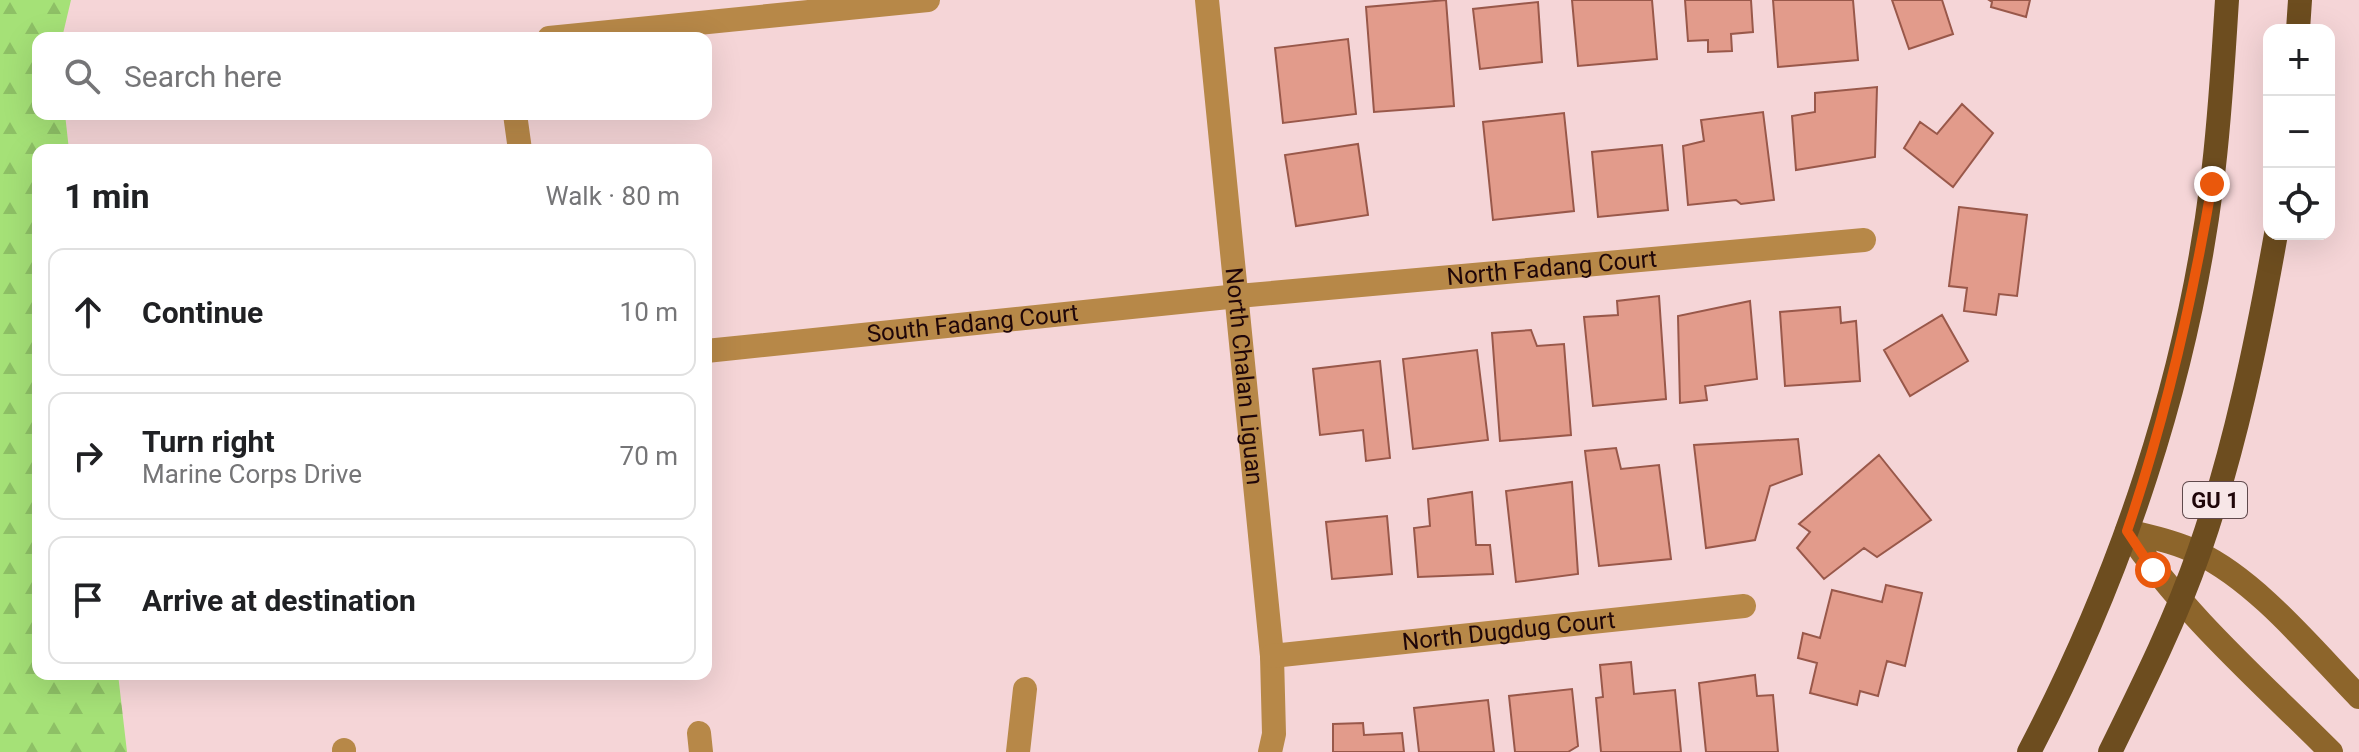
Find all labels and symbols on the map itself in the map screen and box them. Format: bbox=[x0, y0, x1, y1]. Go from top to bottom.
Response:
route end bbox=[2194, 166, 2230, 202]
street label: North Fadang Court bbox=[1446, 245, 1658, 291]
street label: North Chalan Liguan bbox=[1220, 266, 1269, 486]
street label: South Fadang Court bbox=[865, 299, 1080, 348]
road number: GU 1 bbox=[2183, 482, 2247, 518]
route start bbox=[2135, 552, 2171, 588]
street label: North Dugdug Court bbox=[1401, 606, 1617, 656]

